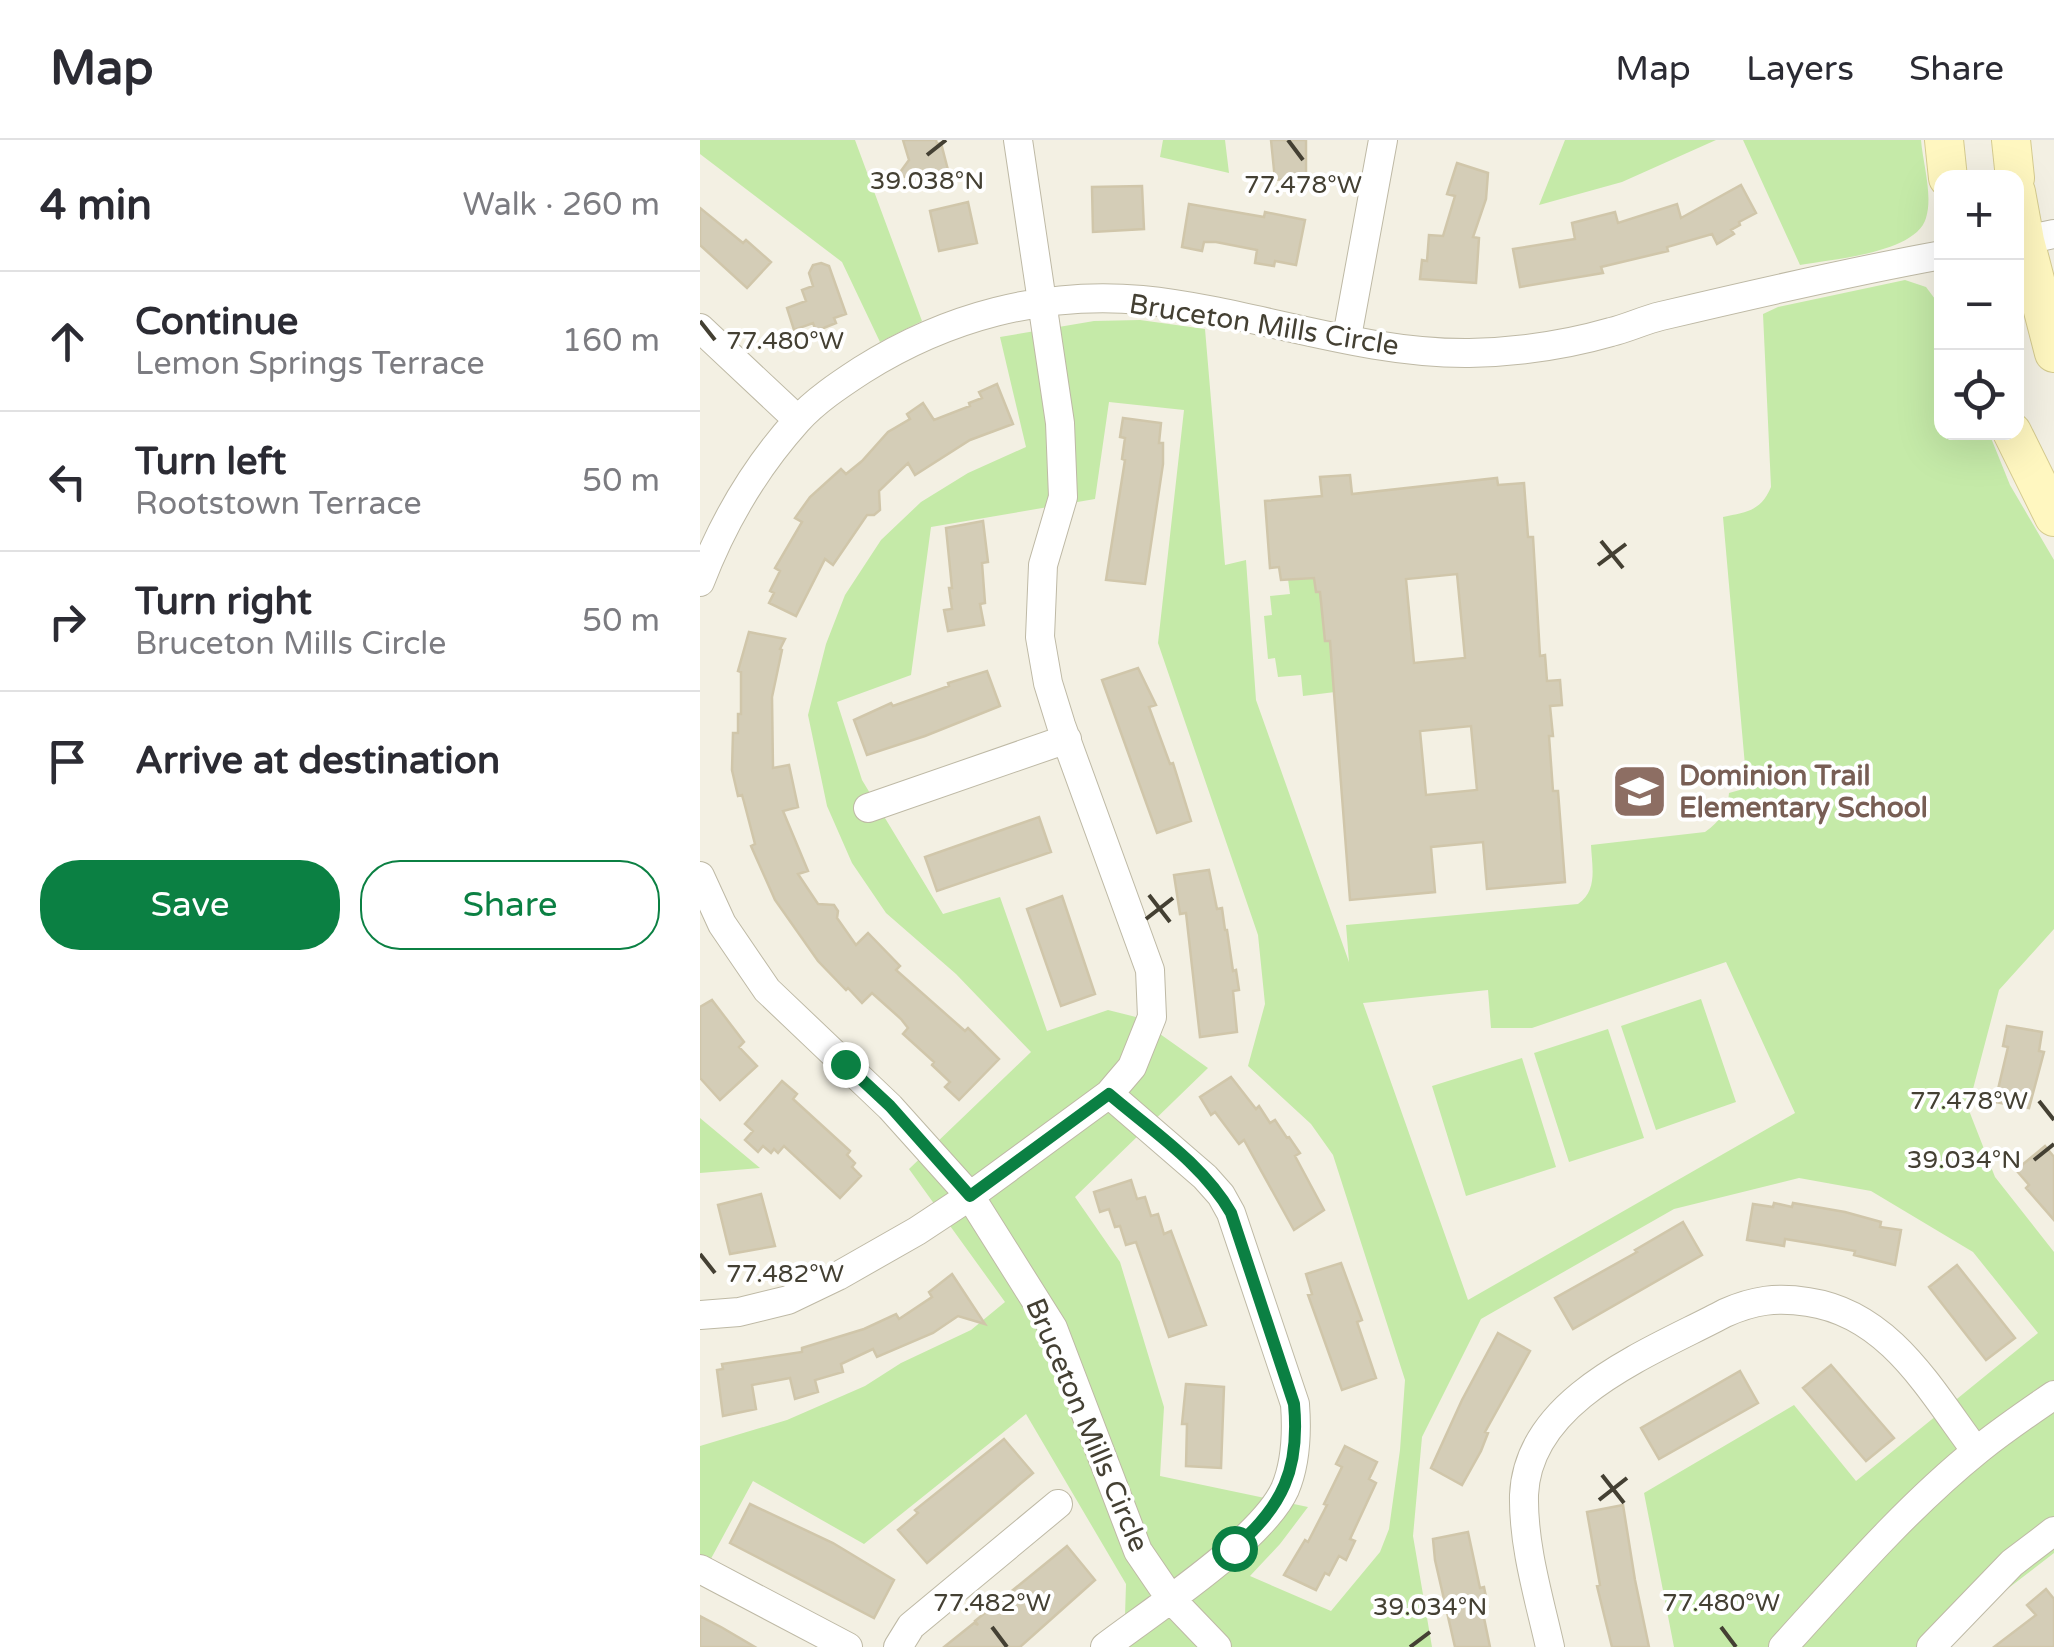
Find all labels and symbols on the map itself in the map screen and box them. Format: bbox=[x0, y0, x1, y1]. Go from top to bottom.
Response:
text: 39.038°N bbox=[870, 166, 984, 196]
text: 77.478°W bbox=[1244, 170, 1362, 200]
street label: Bruceton Mills Circle bbox=[1127, 287, 1401, 363]
text: 77.480°W bbox=[726, 326, 844, 356]
place label: Dominion Trail Elementary School bbox=[1679, 759, 1928, 825]
school or university icon: Dominion Trail Elementary School bbox=[1610, 762, 1670, 822]
route end bbox=[823, 1042, 869, 1088]
text: 77.478°W bbox=[1910, 1086, 2028, 1116]
text: 39.034°N bbox=[1907, 1145, 2021, 1175]
text: 77.482°W bbox=[726, 1259, 844, 1289]
street label: Bruceton Mills Circle bbox=[1018, 1293, 1156, 1557]
route start bbox=[1212, 1526, 1258, 1572]
text: 77.482°W bbox=[933, 1588, 1051, 1618]
text: 77.480°W bbox=[1662, 1588, 1780, 1618]
text: 39.034°N bbox=[1373, 1592, 1487, 1622]

